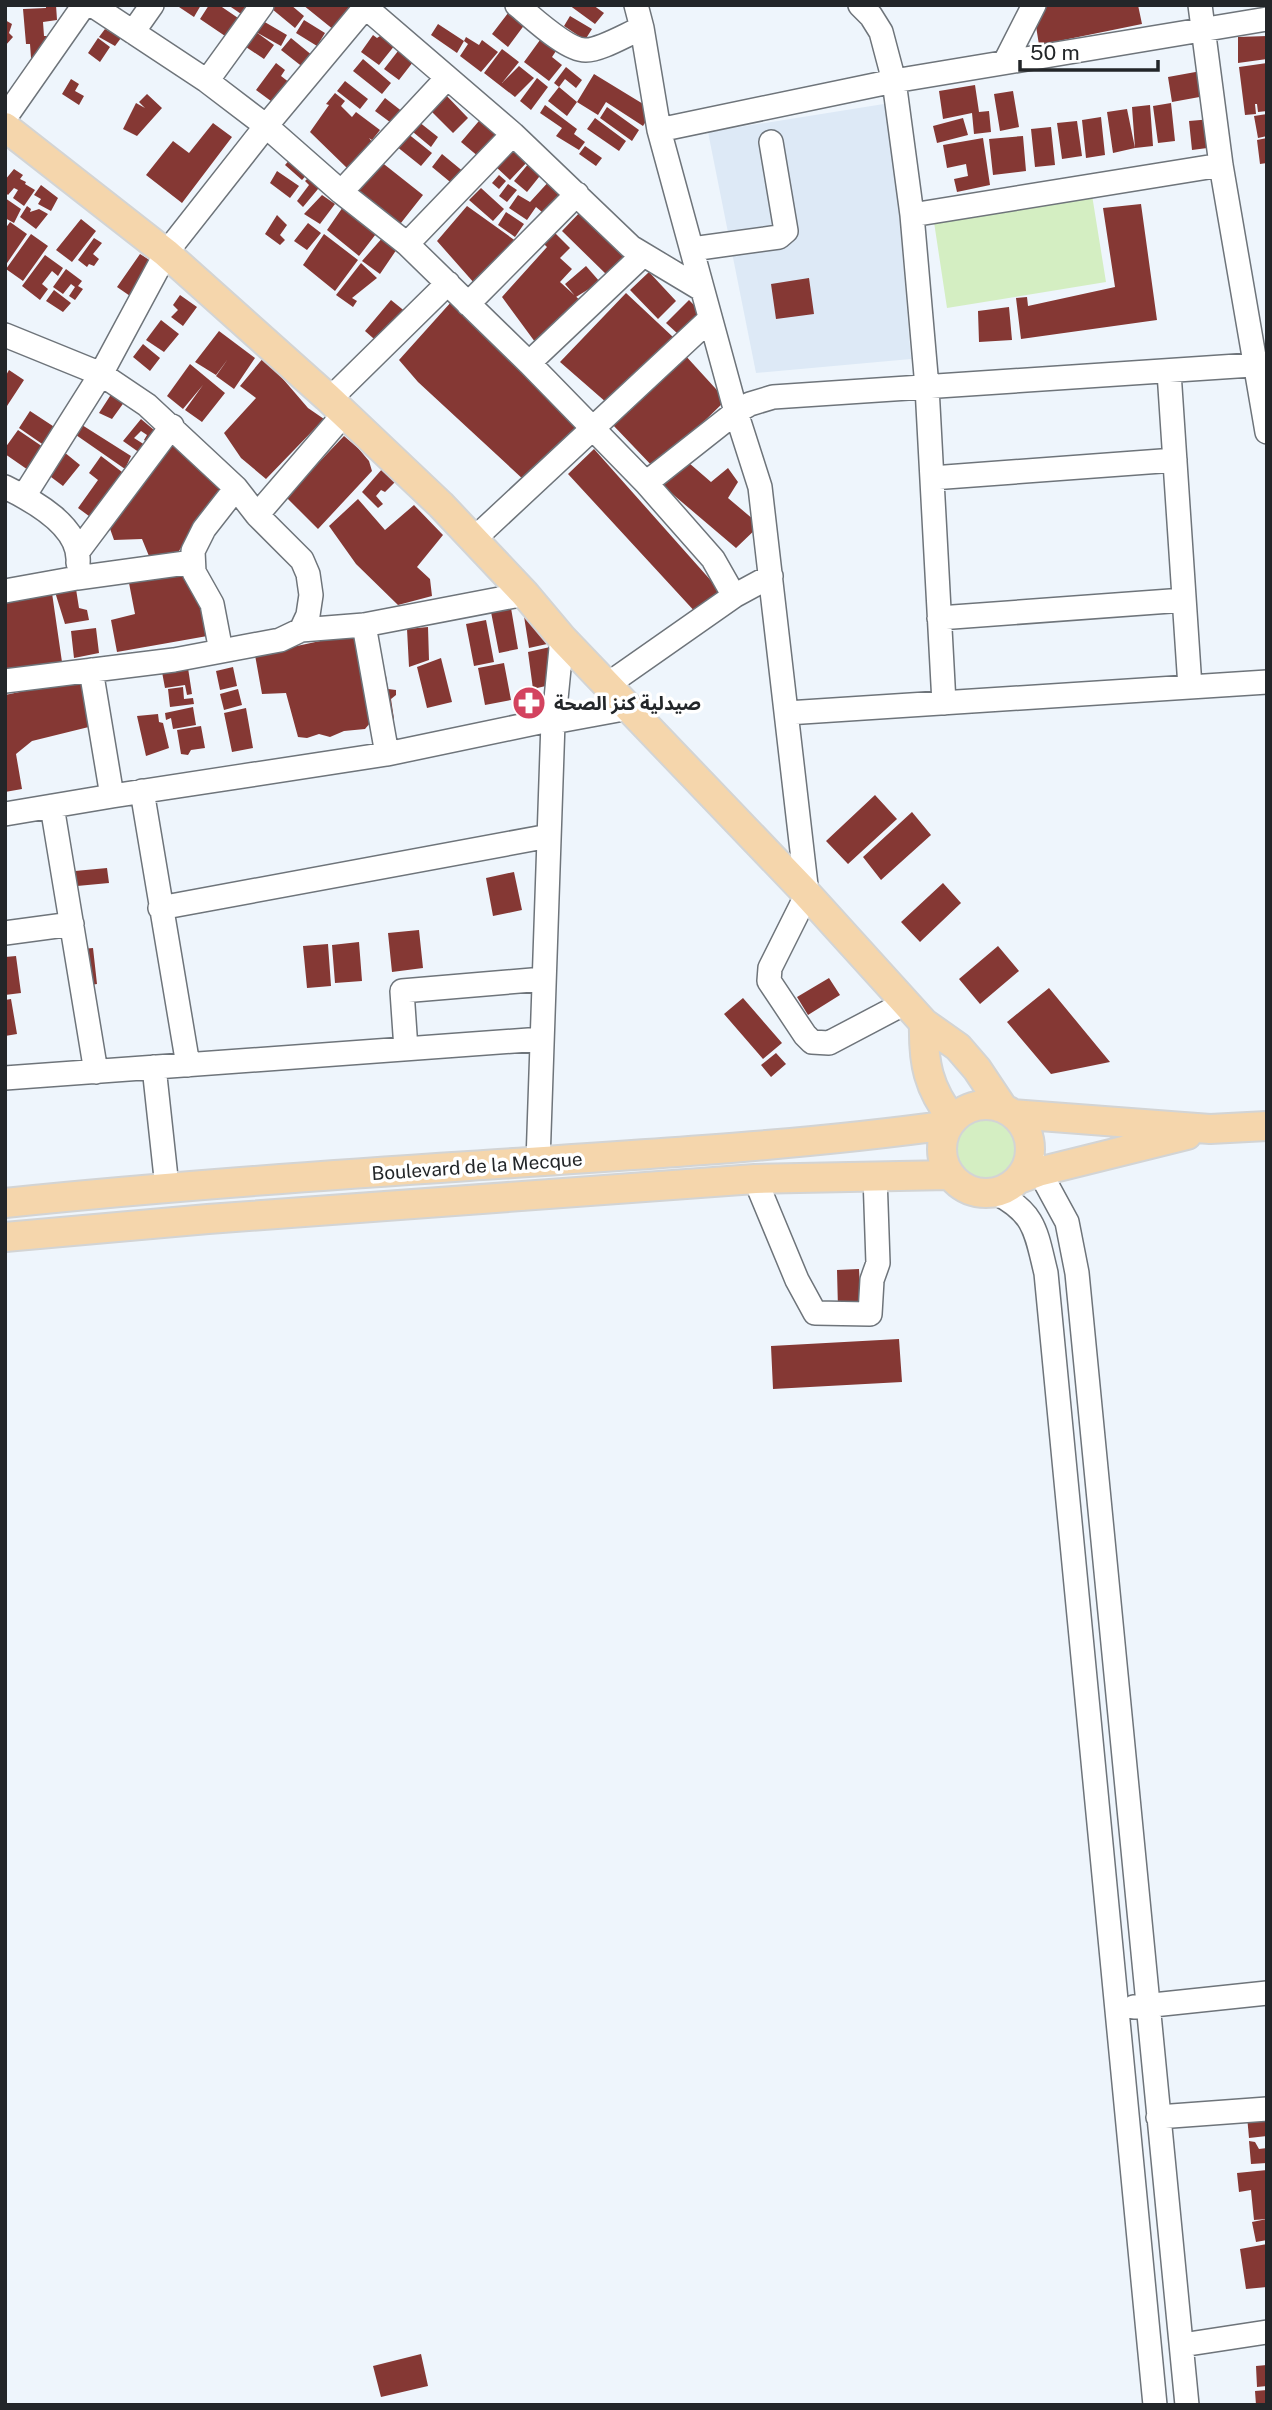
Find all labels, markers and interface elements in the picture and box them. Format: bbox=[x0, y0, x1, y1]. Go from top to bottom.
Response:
scale bar bbox=[1020, 28, 1158, 72]
text: 50 m bbox=[1030, 40, 1080, 65]
pharmacy icon: صيدلية كنز الصحة bbox=[510, 684, 548, 722]
place label: صيدلية كنز الصحة bbox=[554, 692, 701, 715]
street label: Boulevard de la Mecque bbox=[371, 1148, 583, 1184]

